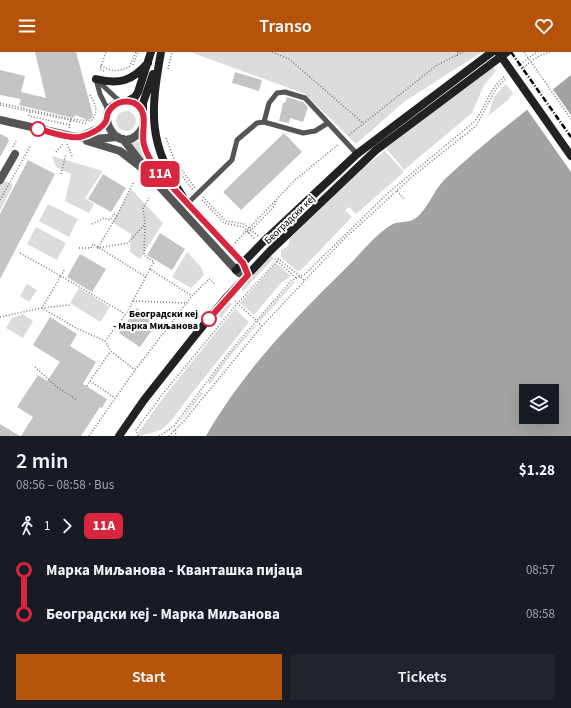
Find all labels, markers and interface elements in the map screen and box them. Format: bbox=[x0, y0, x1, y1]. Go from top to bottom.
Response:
text: Transo bbox=[259, 14, 312, 39]
icon: menu bbox=[16, 15, 38, 37]
icon: heart bbox=[533, 15, 555, 37]
unlabelled marker bbox=[30, 121, 46, 137]
line badge: 11A bbox=[137, 161, 183, 187]
text: 11A bbox=[149, 164, 171, 184]
street label: Београдски кеј bbox=[261, 192, 318, 247]
place label: Београдски кеј - Марка Миљанова bbox=[113, 307, 198, 333]
marker: Београдски кеј - Марка Миљанова bbox=[201, 311, 217, 327]
map controls bbox=[519, 384, 559, 424]
button: layers bbox=[519, 384, 559, 424]
text: 2 min bbox=[16, 445, 68, 477]
text: $1.28 bbox=[519, 460, 555, 481]
text: 08:56 – 08:58 · Bus bbox=[16, 476, 114, 494]
icon: walk bbox=[16, 515, 38, 537]
icon: forward bbox=[56, 515, 78, 537]
text: 11A bbox=[92, 516, 115, 536]
text: 1 bbox=[44, 517, 50, 535]
text: Марка Миљанова - Кванташка пијаца bbox=[46, 560, 303, 581]
text: 08:57 bbox=[526, 561, 555, 579]
text: Београдски кеј - Марка Миљанова bbox=[46, 604, 280, 625]
text: 08:58 bbox=[526, 605, 555, 623]
button: Start bbox=[16, 654, 282, 700]
button: Tickets bbox=[290, 654, 555, 700]

